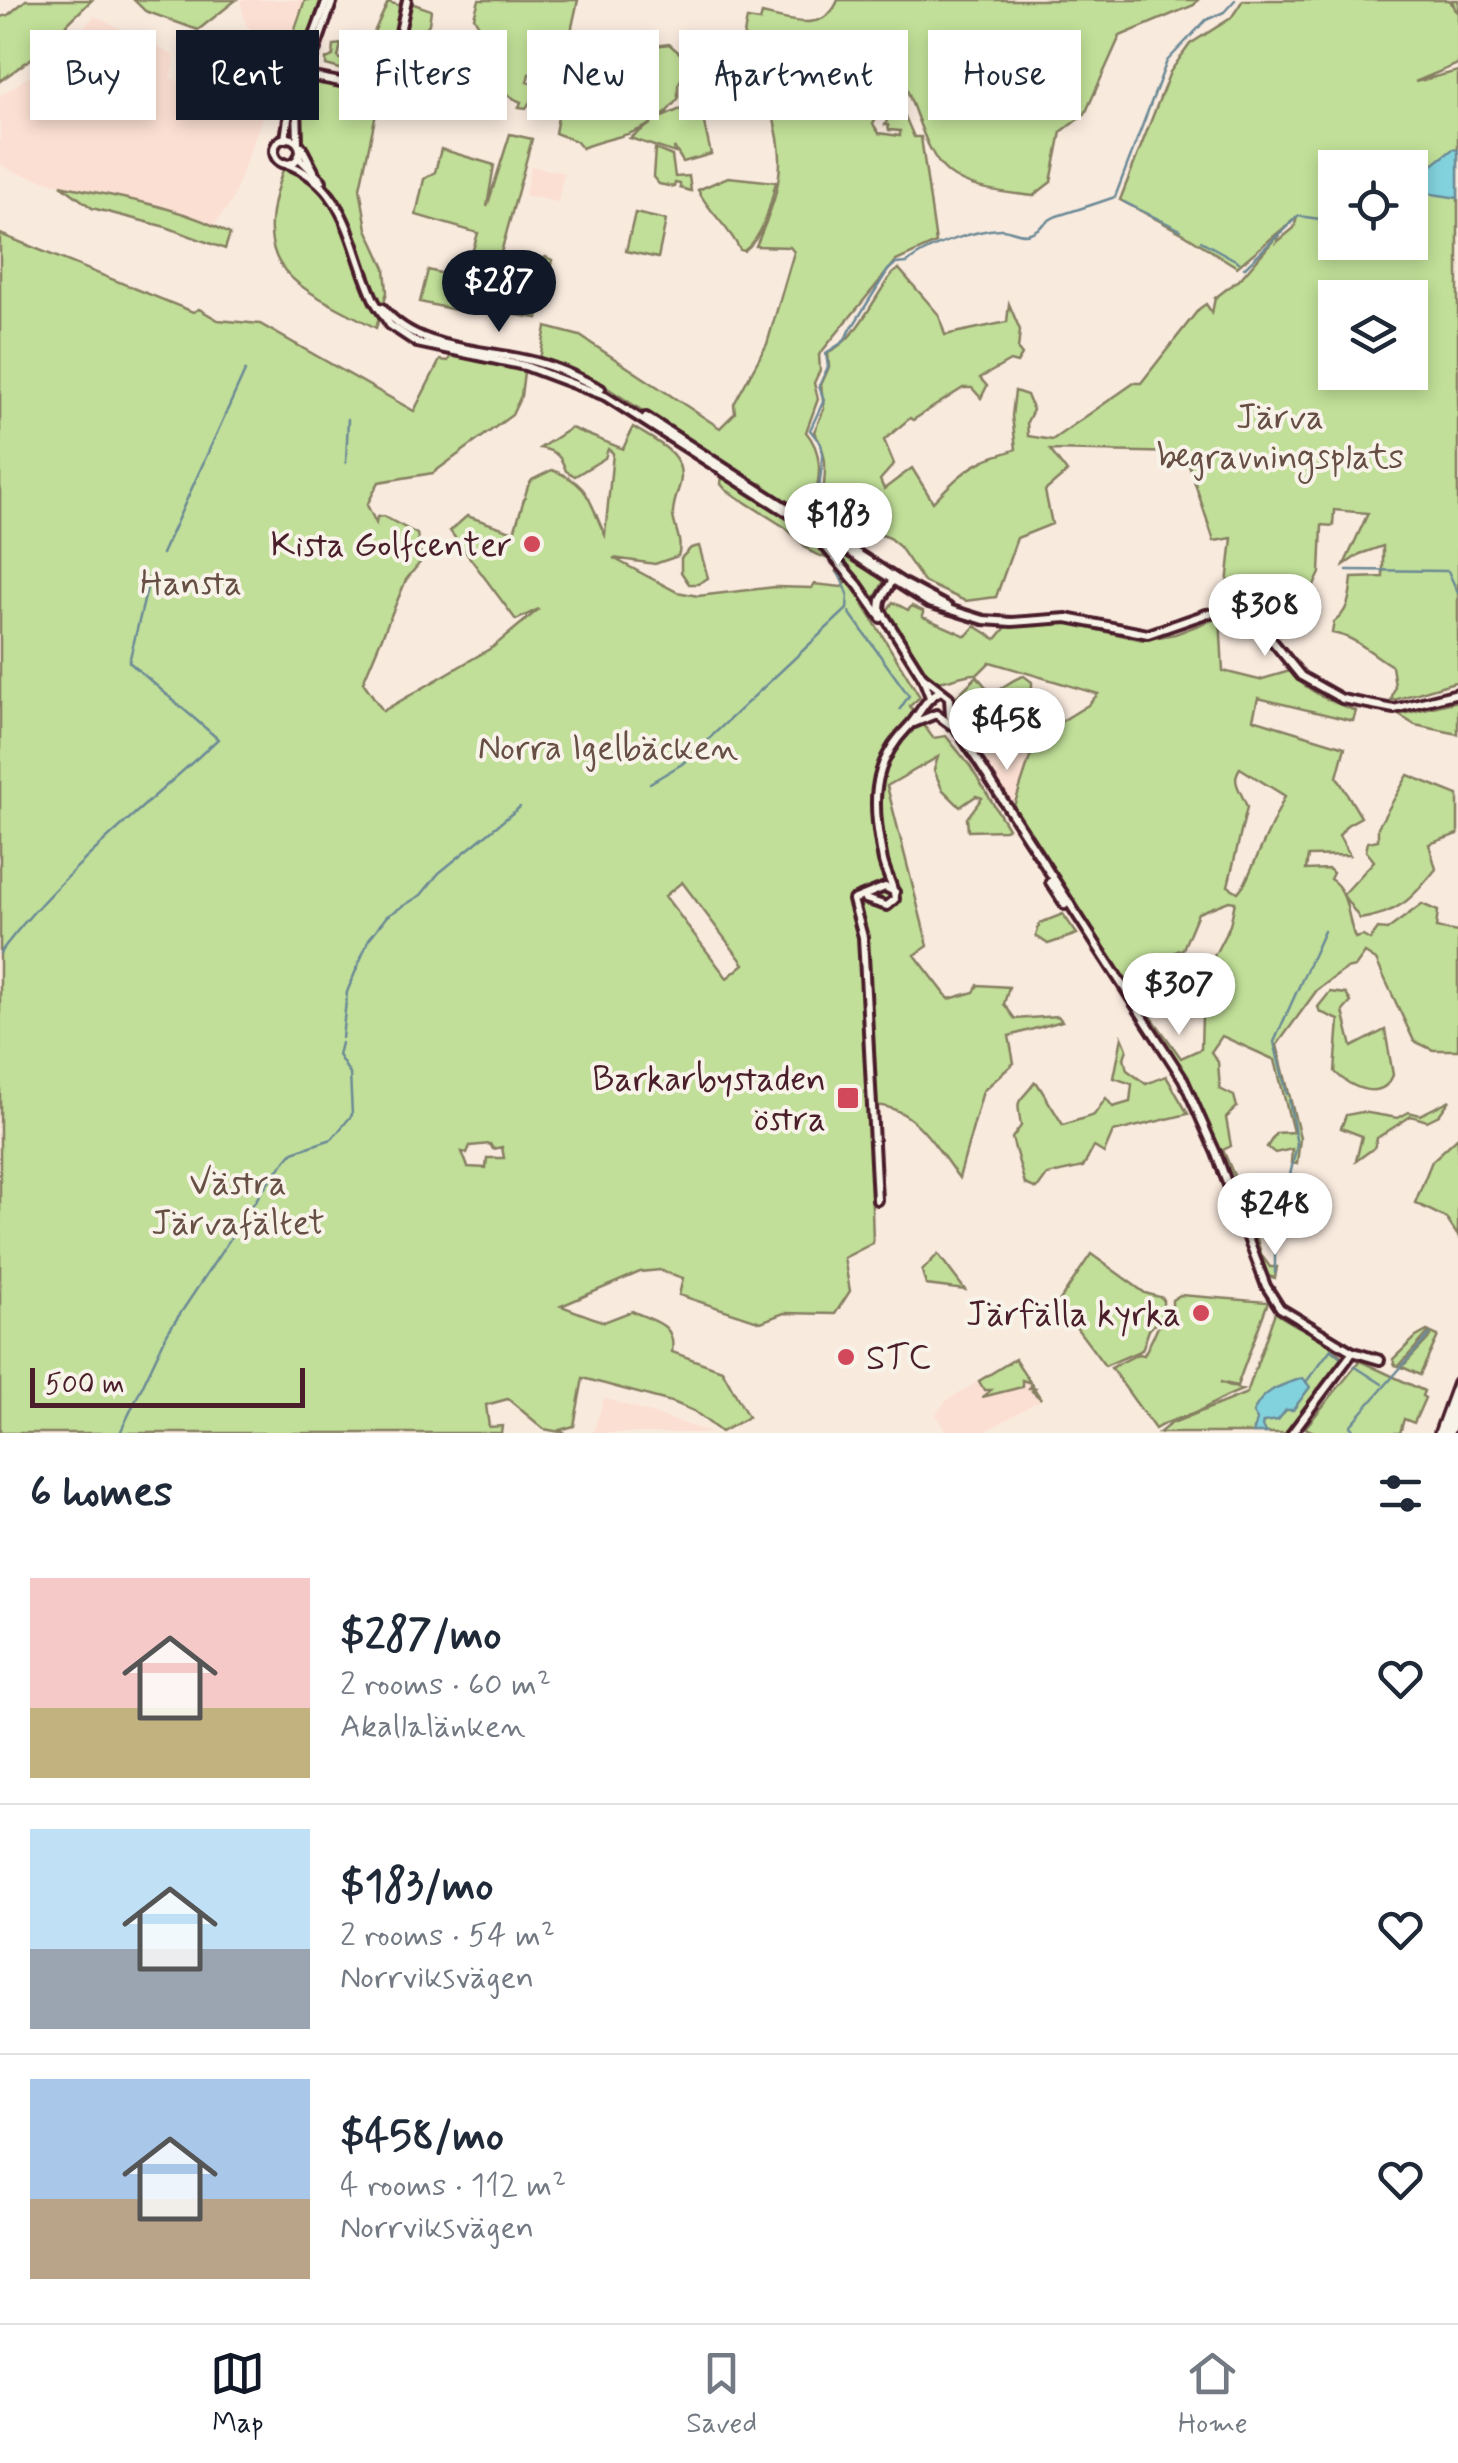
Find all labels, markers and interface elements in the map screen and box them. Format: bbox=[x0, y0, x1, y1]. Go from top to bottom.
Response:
chip: Buy bbox=[30, 30, 156, 120]
chip: Rent bbox=[176, 30, 319, 120]
chip: Filters bbox=[339, 30, 507, 120]
chip: New bbox=[527, 30, 659, 120]
chip: Apartment bbox=[679, 30, 908, 120]
chip: House bbox=[928, 30, 1081, 120]
map controls bbox=[1318, 150, 1428, 390]
button: locate bbox=[1318, 150, 1428, 260]
pin: $287 bbox=[440, 250, 558, 335]
text: $287 bbox=[464, 261, 534, 303]
button: layers bbox=[1318, 280, 1428, 390]
park label: Järva begravningsplats bbox=[1156, 395, 1404, 484]
pin: $183 bbox=[779, 483, 897, 568]
text: $183 bbox=[806, 494, 870, 536]
place label: Kista Golfcenter bbox=[271, 523, 512, 569]
marker: Kista Golfcenter bbox=[521, 533, 543, 555]
park label: Hansta bbox=[140, 561, 242, 607]
pin: $308 bbox=[1206, 574, 1324, 659]
text: $308 bbox=[1231, 585, 1299, 627]
pin: $458 bbox=[948, 688, 1066, 773]
text: $458 bbox=[971, 699, 1043, 741]
park label: Norra Igelbäcken bbox=[478, 726, 738, 772]
pin: $307 bbox=[1120, 953, 1238, 1038]
text: $307 bbox=[1144, 964, 1214, 1006]
place label: Barkarbystaden östra bbox=[592, 1057, 826, 1143]
marker: Barkarbystaden östra bbox=[835, 1085, 861, 1111]
park label: Västra Järvafältet bbox=[151, 1161, 325, 1247]
pin: $248 bbox=[1216, 1173, 1334, 1258]
text: $248 bbox=[1239, 1184, 1311, 1226]
place label: Järfälla kyrka bbox=[966, 1292, 1181, 1338]
marker: Järfälla kyrka bbox=[1190, 1302, 1212, 1324]
place label: STC bbox=[866, 1336, 931, 1382]
marker: STC bbox=[835, 1346, 857, 1368]
scale bar bbox=[30, 1363, 305, 1408]
text: 500 m bbox=[45, 1367, 125, 1404]
text: 6 homes bbox=[30, 1466, 173, 1521]
icon: filters bbox=[1373, 1466, 1428, 1521]
text: $287/mo bbox=[340, 1609, 501, 1664]
icon: home bbox=[110, 1618, 230, 1738]
icon: heart bbox=[1373, 1651, 1428, 1706]
text: 2 rooms · 60 m² bbox=[340, 1664, 551, 1706]
text: Akallalänken bbox=[340, 1706, 526, 1748]
text: $183/mo bbox=[340, 1860, 493, 1915]
icon: home bbox=[110, 1869, 230, 1989]
icon: heart bbox=[1373, 1902, 1428, 1957]
text: 2 rooms · 54 m² bbox=[340, 1915, 555, 1957]
text: Norrviksvägen bbox=[340, 1957, 534, 1999]
text: $458/mo bbox=[340, 2110, 504, 2165]
icon: home bbox=[110, 2119, 230, 2239]
icon: heart bbox=[1373, 2152, 1428, 2207]
text: 4 rooms · 112 m² bbox=[340, 2165, 566, 2207]
text: Norrviksvägen bbox=[340, 2207, 534, 2249]
tab: Map bbox=[210, 2346, 265, 2443]
tab: Saved bbox=[686, 2346, 757, 2443]
tab: Home bbox=[1178, 2346, 1248, 2443]

